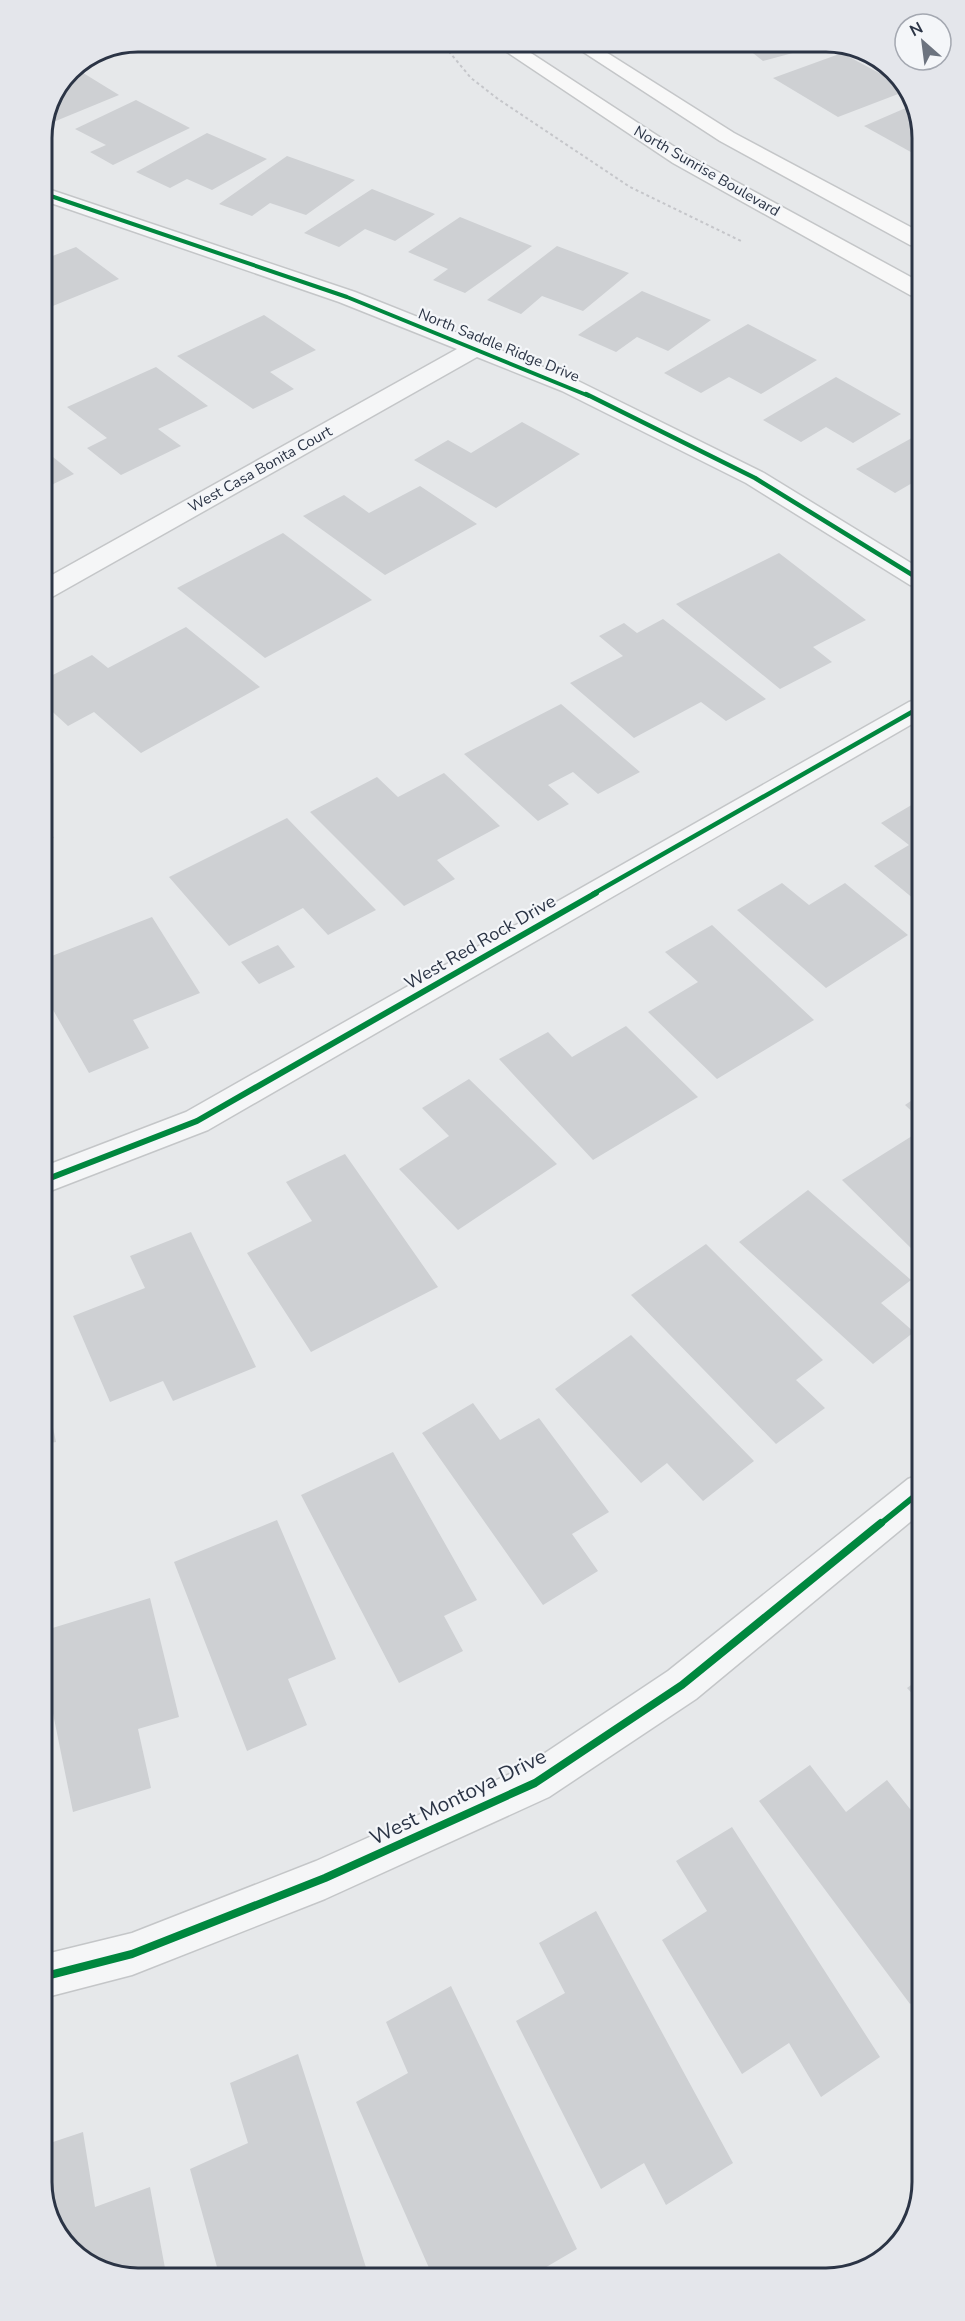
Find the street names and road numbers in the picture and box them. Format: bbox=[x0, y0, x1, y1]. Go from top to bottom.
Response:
street label: North Sunrise Boulevard bbox=[630, 121, 784, 221]
street label: North Saddle Ridge Drive bbox=[415, 303, 583, 387]
street label: West Casa Bonita Court bbox=[184, 421, 336, 517]
street label: West Red Rock Drive bbox=[400, 889, 560, 995]
street label: West Montoya Drive bbox=[365, 1742, 551, 1852]

